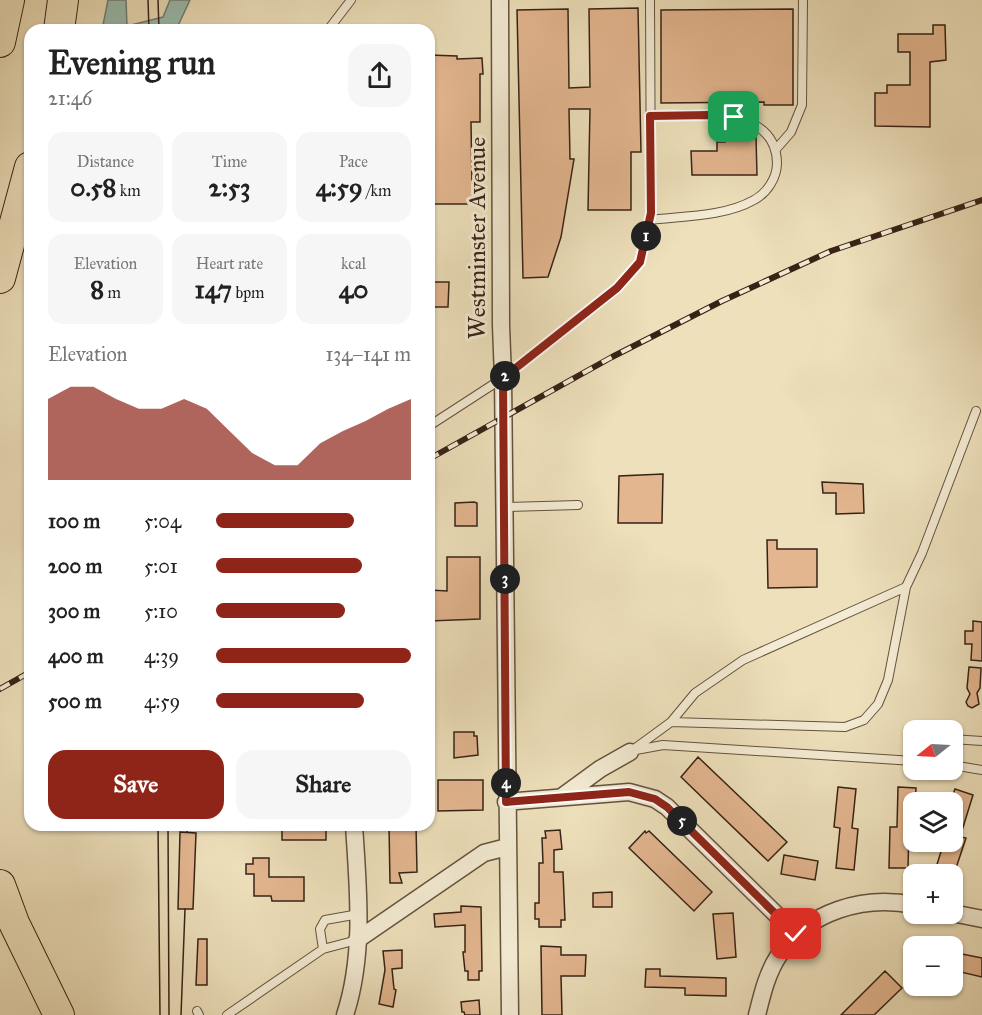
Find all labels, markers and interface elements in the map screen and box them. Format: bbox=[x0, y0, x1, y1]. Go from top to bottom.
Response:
text: Evening run bbox=[48, 43, 215, 83]
button: share bbox=[348, 44, 411, 107]
text: 21:46 bbox=[48, 86, 92, 110]
pin bbox=[708, 91, 759, 142]
icon: arrive bbox=[717, 100, 750, 133]
street label: Westminster Avenue bbox=[462, 137, 492, 339]
text: Distance bbox=[77, 152, 134, 171]
text: Time bbox=[212, 152, 247, 171]
text: Pace bbox=[339, 152, 368, 171]
text: 0.58 bbox=[70, 171, 116, 203]
text: 2:53 bbox=[209, 171, 250, 203]
text: 4:59 bbox=[316, 171, 363, 203]
text: km bbox=[116, 181, 141, 200]
text: /km bbox=[363, 181, 391, 200]
pin: 1 bbox=[631, 221, 661, 251]
text: 1 bbox=[643, 226, 649, 245]
text: Elevation bbox=[74, 254, 137, 273]
text: Heart rate bbox=[196, 254, 263, 273]
text: kcal bbox=[341, 254, 366, 273]
text: 8 bbox=[90, 273, 104, 305]
text: 147 bbox=[194, 273, 232, 305]
text: 40 bbox=[339, 273, 368, 305]
text: m bbox=[104, 283, 121, 302]
text: bpm bbox=[232, 283, 265, 302]
text: Elevation bbox=[48, 342, 127, 366]
text: 134–141 m bbox=[325, 342, 411, 366]
pin: 2 bbox=[490, 361, 520, 391]
text: 2 bbox=[501, 366, 509, 385]
text: 100 m bbox=[48, 509, 100, 533]
text: 5:04 bbox=[144, 509, 181, 533]
text: 200 m bbox=[48, 554, 102, 578]
text: 5:01 bbox=[144, 554, 178, 578]
pin: 3 bbox=[490, 564, 520, 594]
text: 3 bbox=[502, 569, 508, 588]
text: 300 m bbox=[48, 599, 100, 623]
text: 5:10 bbox=[144, 599, 178, 623]
text: 400 m bbox=[48, 644, 104, 668]
text: 4:39 bbox=[144, 644, 179, 668]
text: 500 m bbox=[48, 689, 102, 713]
text: 4:59 bbox=[144, 689, 180, 713]
north arrow bbox=[903, 720, 963, 780]
map controls bbox=[903, 720, 963, 996]
button: Save bbox=[48, 750, 224, 819]
button: Share bbox=[236, 750, 411, 819]
pin: 4 bbox=[491, 768, 521, 798]
text: 4 bbox=[502, 773, 510, 792]
button: layers bbox=[903, 792, 963, 852]
pin: 5 bbox=[667, 806, 697, 836]
text: 5 bbox=[678, 811, 686, 830]
button: + bbox=[903, 864, 963, 924]
pin bbox=[770, 908, 821, 959]
icon: check bbox=[779, 917, 812, 950]
button: − bbox=[903, 936, 963, 996]

